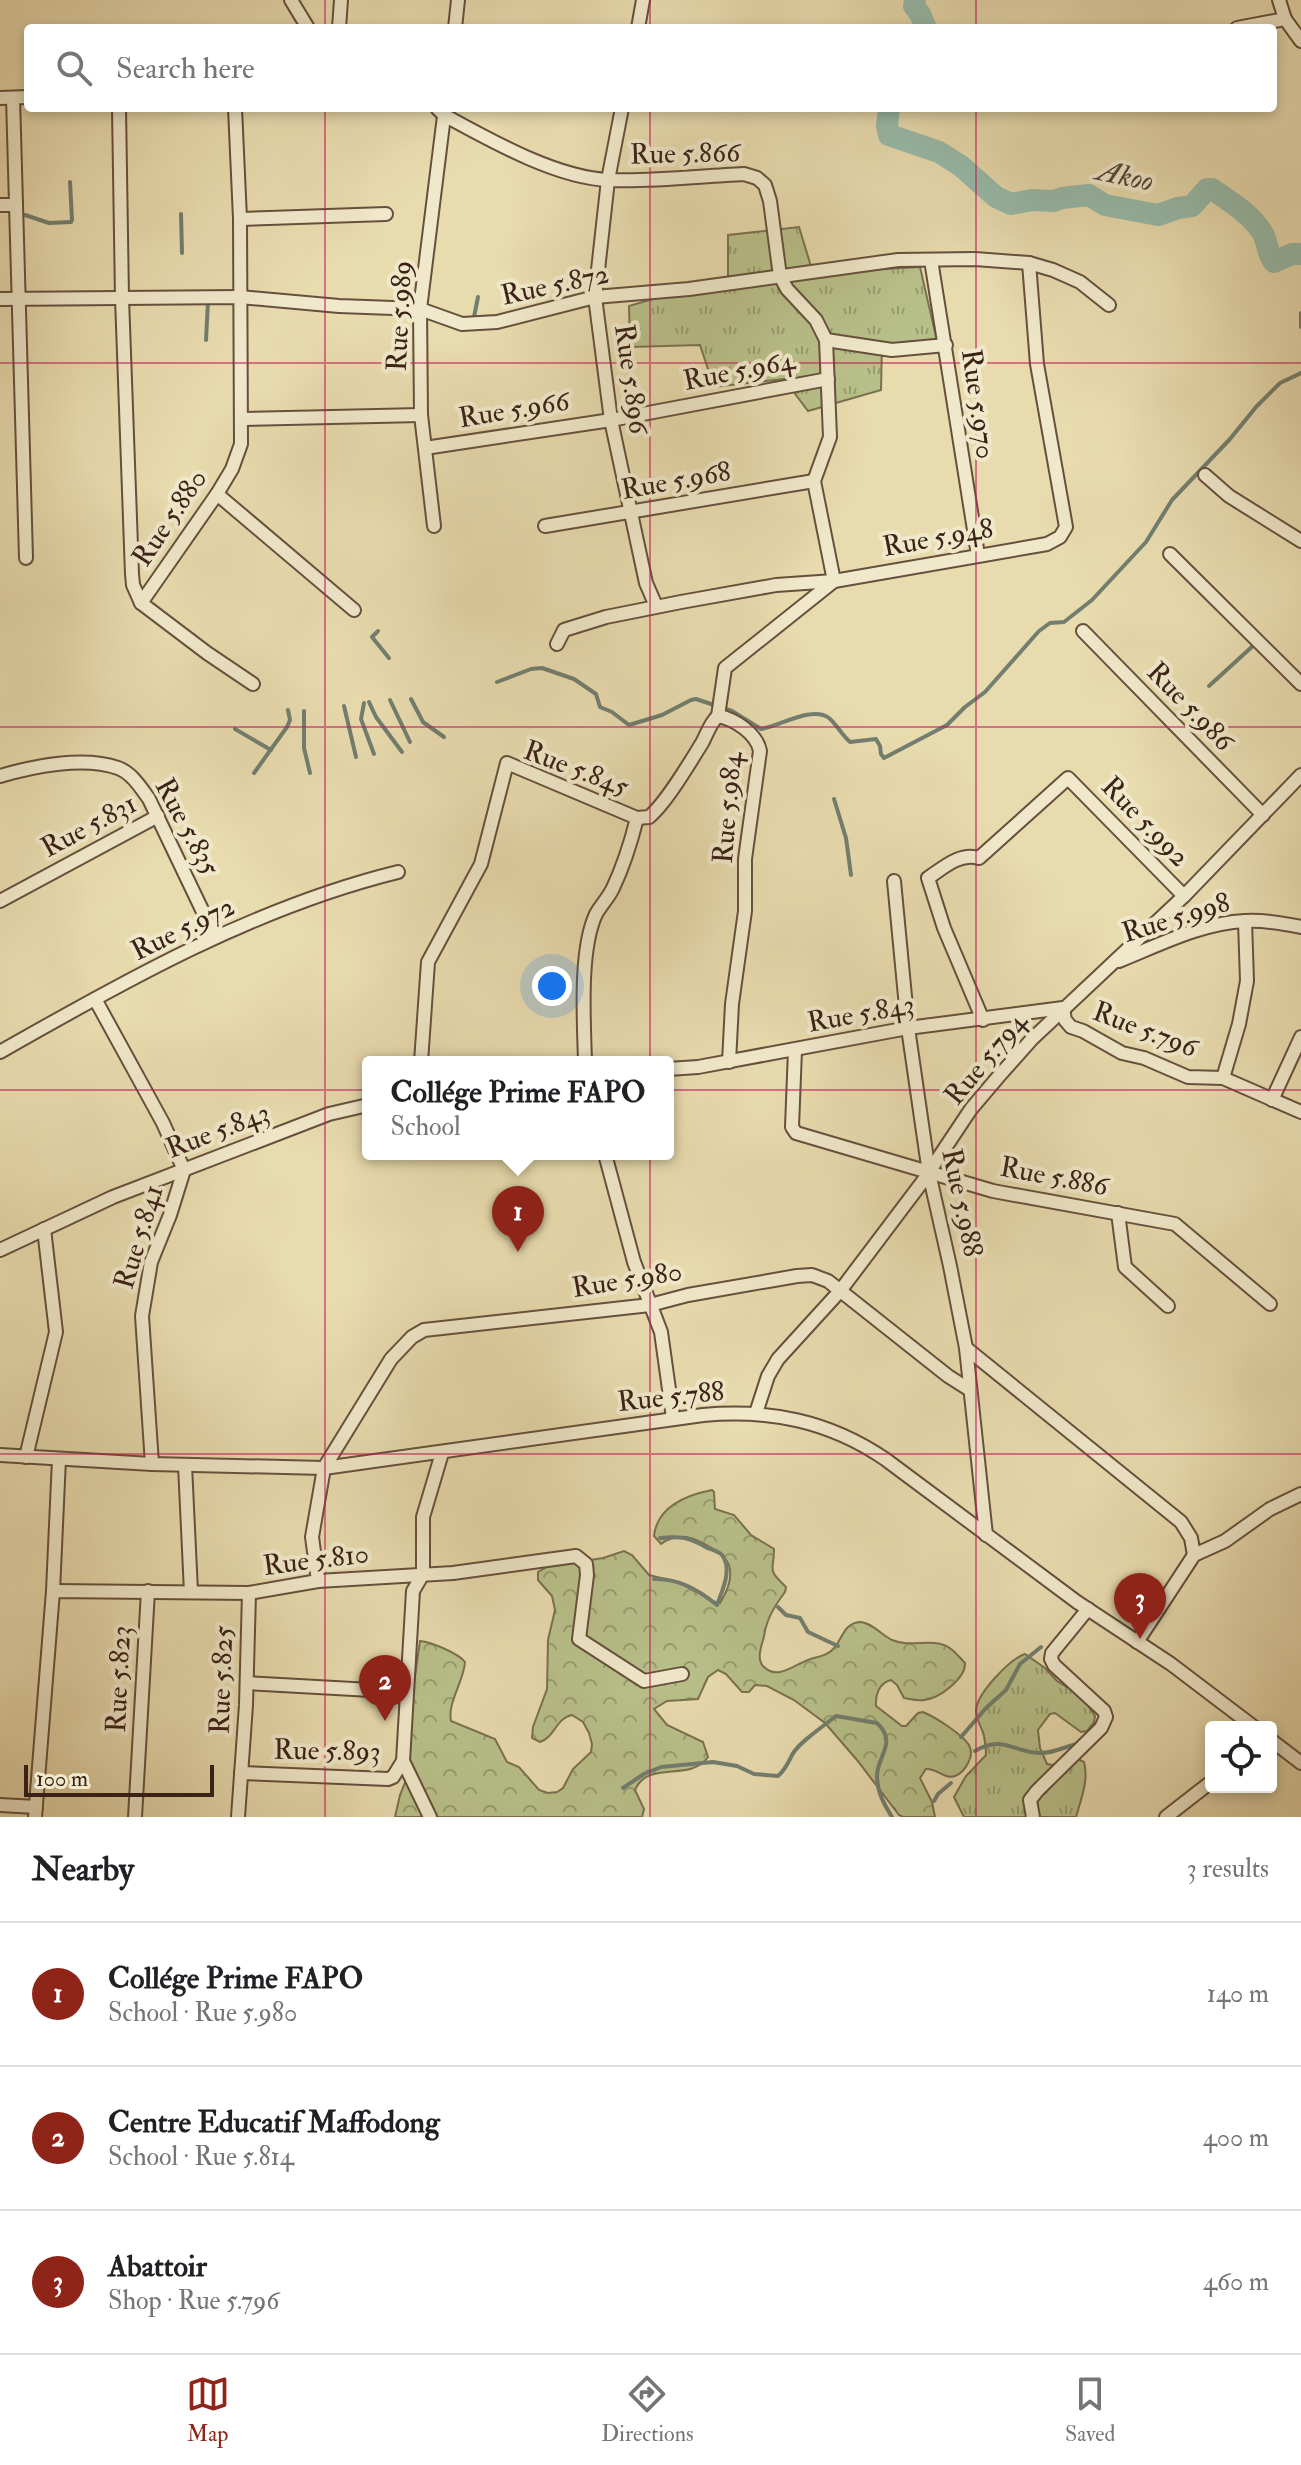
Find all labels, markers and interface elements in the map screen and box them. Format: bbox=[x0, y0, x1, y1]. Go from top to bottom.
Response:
search box bbox=[24, 24, 1277, 112]
icon: search bbox=[52, 46, 96, 90]
text: Search here bbox=[116, 50, 255, 87]
street label: Rue 5.866 bbox=[629, 136, 742, 172]
water label: Akoo bbox=[1090, 151, 1157, 200]
street label: Rue 5.872 bbox=[498, 257, 612, 313]
street label: Rue 5.989 bbox=[380, 260, 420, 372]
street label: Rue 5.896 bbox=[606, 322, 656, 438]
street label: Rue 5.964 bbox=[680, 343, 800, 399]
street label: Rue 5.970 bbox=[953, 347, 1003, 461]
street label: Rue 5.966 bbox=[456, 384, 574, 436]
street label: Rue 5.968 bbox=[618, 454, 734, 508]
street label: Rue 5.880 bbox=[125, 463, 215, 573]
street label: Rue 5.948 bbox=[880, 511, 996, 565]
street label: Rue 5.986 bbox=[1139, 655, 1242, 760]
street label: Rue 5.845 bbox=[519, 733, 634, 805]
street label: Rue 5.984 bbox=[706, 749, 750, 865]
street label: Rue 5.992 bbox=[1094, 770, 1196, 874]
street label: Rue 5.835 bbox=[147, 772, 227, 882]
street label: Rue 5.831 bbox=[35, 786, 143, 866]
street label: Rue 5.998 bbox=[1118, 885, 1234, 951]
street label: Rue 5.972 bbox=[126, 889, 240, 969]
your location bbox=[532, 966, 572, 1006]
street label: Rue 5.843 bbox=[805, 987, 917, 1041]
street label: Rue 5.796 bbox=[1088, 994, 1204, 1067]
street label: Rue 5.794 bbox=[937, 1004, 1036, 1113]
popup bbox=[362, 1056, 674, 1160]
text: Collége Prime FAPO bbox=[390, 1074, 646, 1111]
street label: Rue 5.843 bbox=[161, 1095, 275, 1167]
text: School bbox=[390, 1111, 461, 1143]
street label: Rue 5.988 bbox=[933, 1146, 991, 1260]
street label: Rue 5.886 bbox=[997, 1149, 1113, 1205]
street label: Rue 5.841 bbox=[107, 1181, 171, 1293]
pin: 1 bbox=[492, 1186, 544, 1252]
street label: Rue 5.980 bbox=[569, 1254, 685, 1306]
street label: Rue 5.788 bbox=[616, 1374, 726, 1420]
street label: Rue 5.810 bbox=[261, 1536, 371, 1584]
pin: 3 bbox=[1114, 1573, 1166, 1639]
street label: Rue 5.825 bbox=[203, 1624, 241, 1735]
street label: Rue 5.823 bbox=[99, 1625, 139, 1733]
pin: 2 bbox=[359, 1655, 411, 1721]
map controls bbox=[1205, 1721, 1277, 1793]
button: locate bbox=[1205, 1721, 1277, 1793]
street label: Rue 5.893 bbox=[273, 1733, 381, 1769]
scale bar bbox=[24, 1761, 214, 1797]
text: 100 m bbox=[36, 1765, 88, 1793]
text: Nearby bbox=[32, 1848, 134, 1891]
text: 3 results bbox=[1187, 1853, 1269, 1885]
text: Collége Prime FAPO bbox=[108, 1960, 363, 1997]
text: 1 bbox=[53, 1978, 63, 2010]
text: 140 m bbox=[1207, 1978, 1269, 2010]
text: School · Rue 5.980 bbox=[108, 1997, 297, 2029]
text: Centre Educatif Maffodong bbox=[108, 2104, 440, 2141]
text: 2 bbox=[51, 2122, 65, 2154]
text: 400 m bbox=[1203, 2122, 1269, 2154]
text: School · Rue 5.814 bbox=[108, 2141, 294, 2173]
text: Abattoir bbox=[108, 2248, 207, 2285]
text: 3 bbox=[53, 2266, 63, 2298]
text: 460 m bbox=[1203, 2266, 1269, 2298]
text: Shop · Rue 5.796 bbox=[108, 2285, 279, 2317]
tab: Map bbox=[186, 2372, 230, 2448]
tab: Directions bbox=[601, 2372, 694, 2448]
tab: Saved bbox=[1065, 2372, 1115, 2448]

